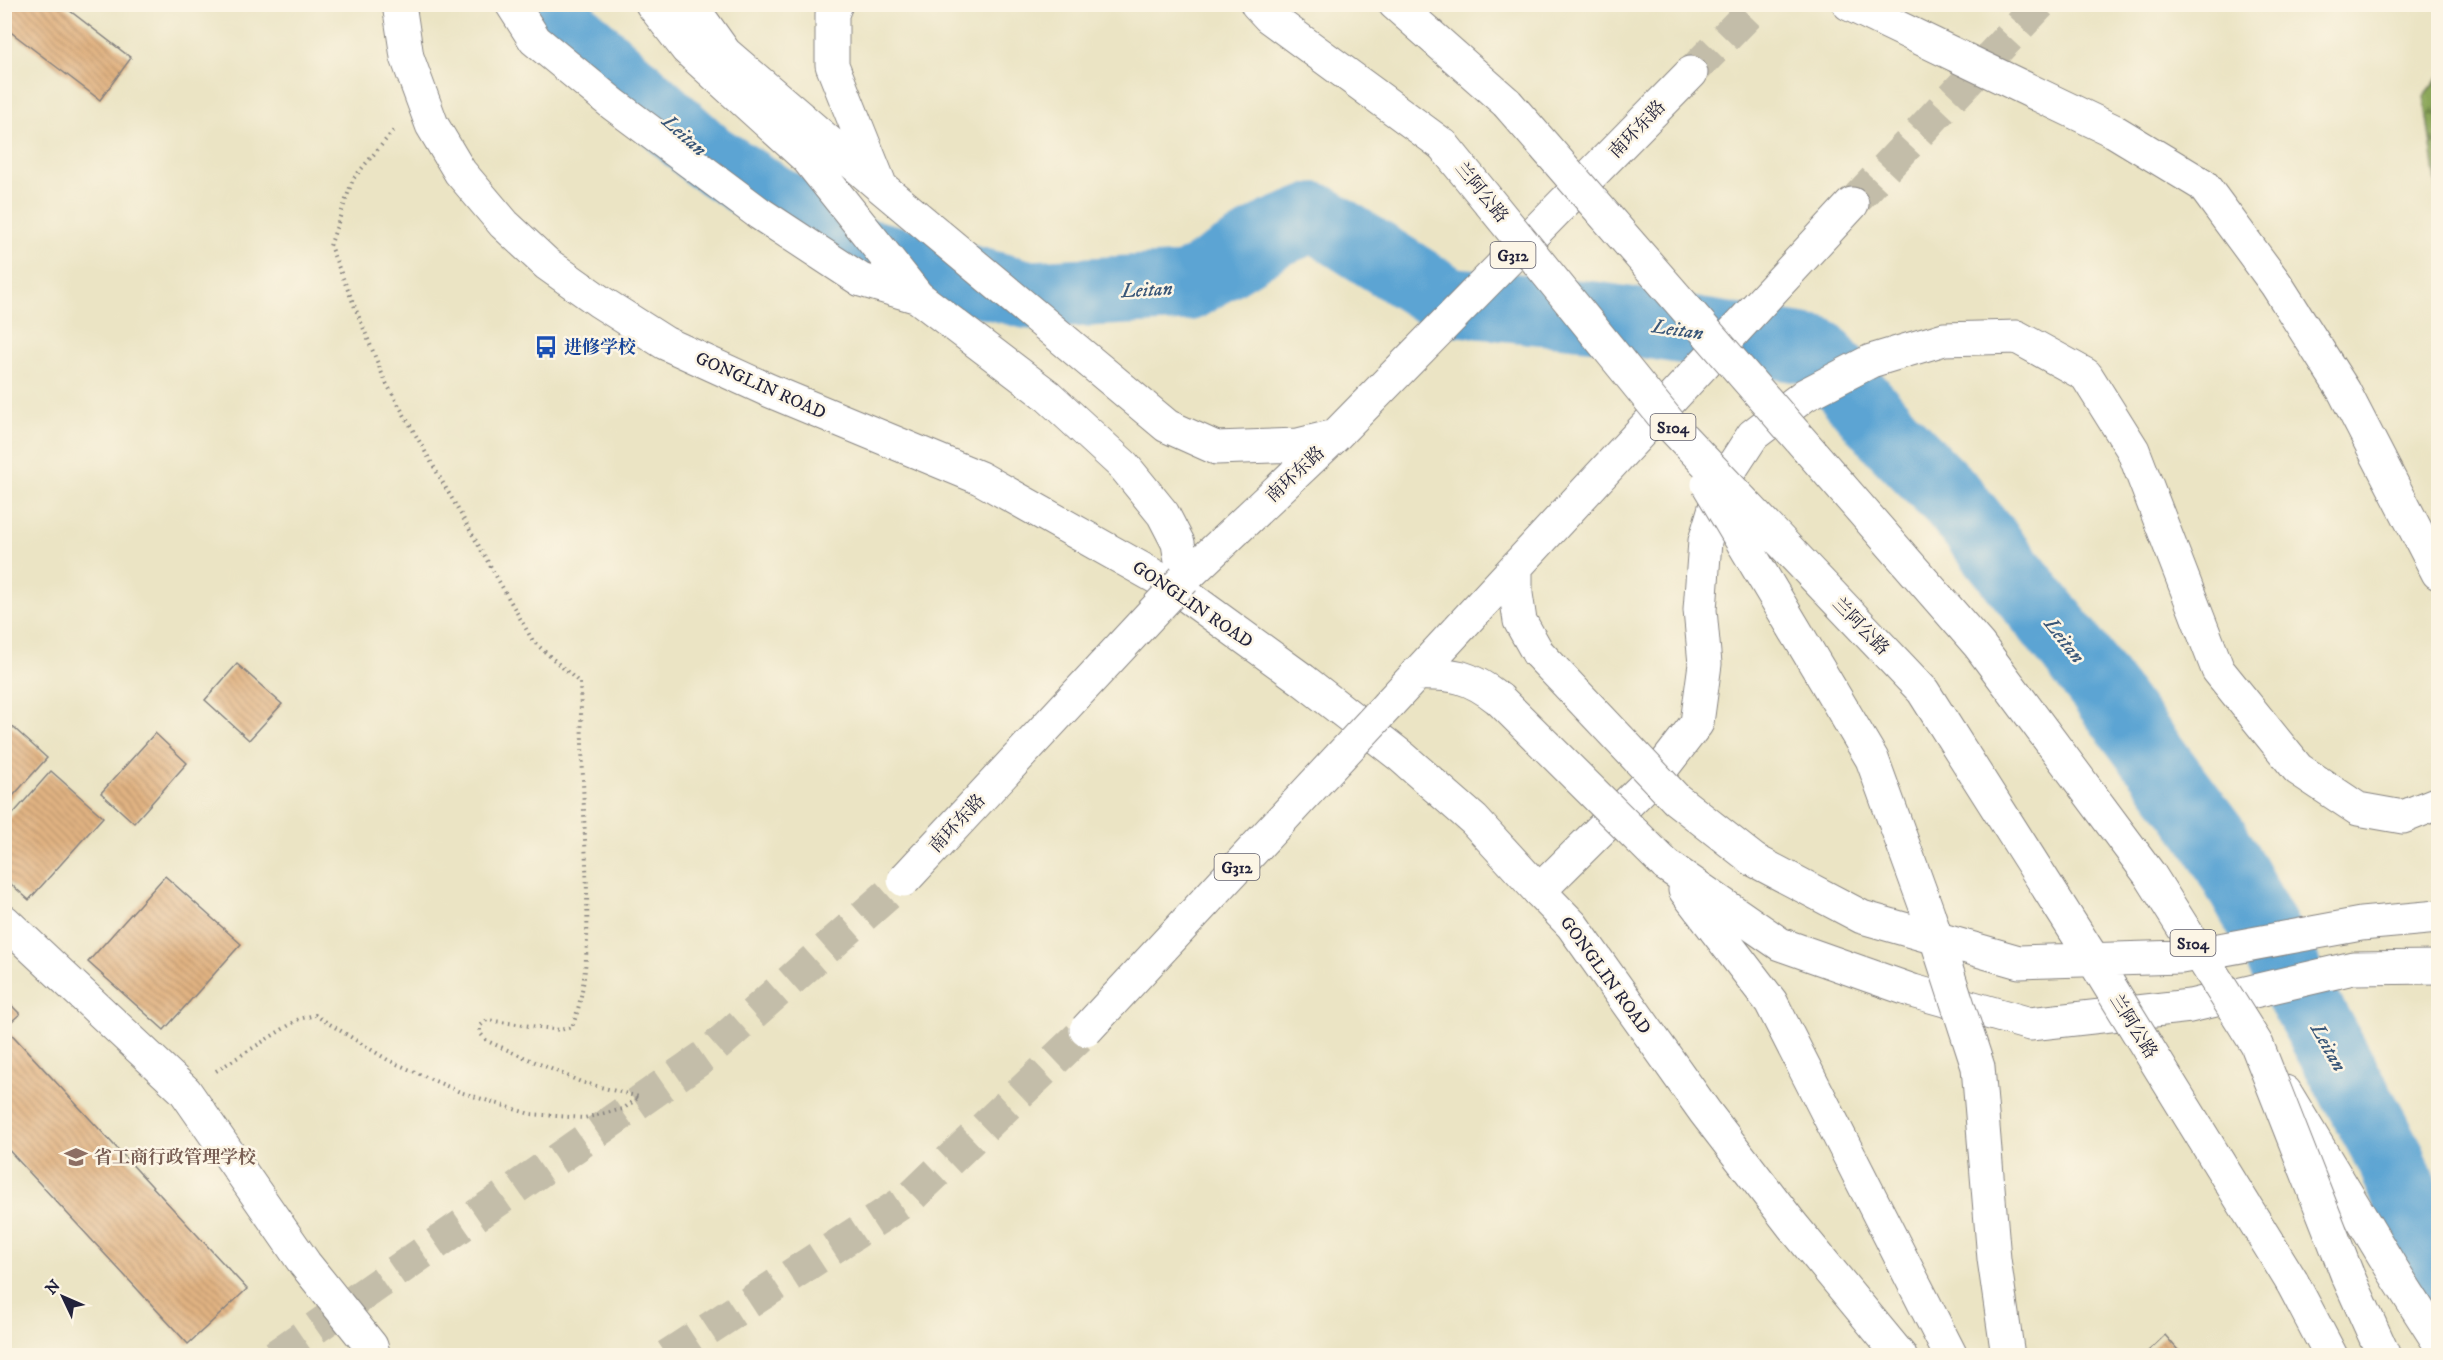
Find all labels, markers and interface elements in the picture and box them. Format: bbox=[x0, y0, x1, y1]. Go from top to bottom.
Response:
street label: 南环东路 bbox=[1605, 96, 1671, 163]
water label: Leitan bbox=[656, 109, 711, 163]
street label: 兰阿公路 bbox=[1450, 158, 1512, 228]
road number: G312 bbox=[1490, 242, 1536, 268]
water label: Leitan bbox=[1120, 277, 1173, 304]
water label: Leitan bbox=[1649, 314, 1705, 347]
bus stop icon: 进修学校 bbox=[533, 334, 559, 360]
place label: 进修学校 bbox=[564, 337, 636, 359]
street label: GONGLIN ROAD bbox=[692, 347, 829, 425]
road number: S104 bbox=[1650, 414, 1696, 440]
street label: 南环东路 bbox=[1262, 442, 1330, 507]
street label: GONGLIN ROAD bbox=[1128, 556, 1257, 653]
street label: 兰阿公路 bbox=[1827, 593, 1893, 660]
water label: Leitan bbox=[2038, 612, 2089, 669]
street label: 南环东路 bbox=[925, 790, 990, 858]
road number: G312 bbox=[1214, 854, 1260, 880]
street label: GONGLIN ROAD bbox=[1555, 912, 1655, 1039]
road number: S104 bbox=[2170, 930, 2216, 956]
street label: 兰阿公路 bbox=[2105, 990, 2162, 1063]
water label: Leitan bbox=[2304, 1018, 2351, 1076]
school or university icon: 省工商行政管理学校 bbox=[63, 1144, 89, 1170]
place label: 省工商行政管理学校 bbox=[94, 1147, 256, 1169]
north arrow bbox=[33, 1267, 93, 1327]
text: N bbox=[41, 1276, 65, 1299]

